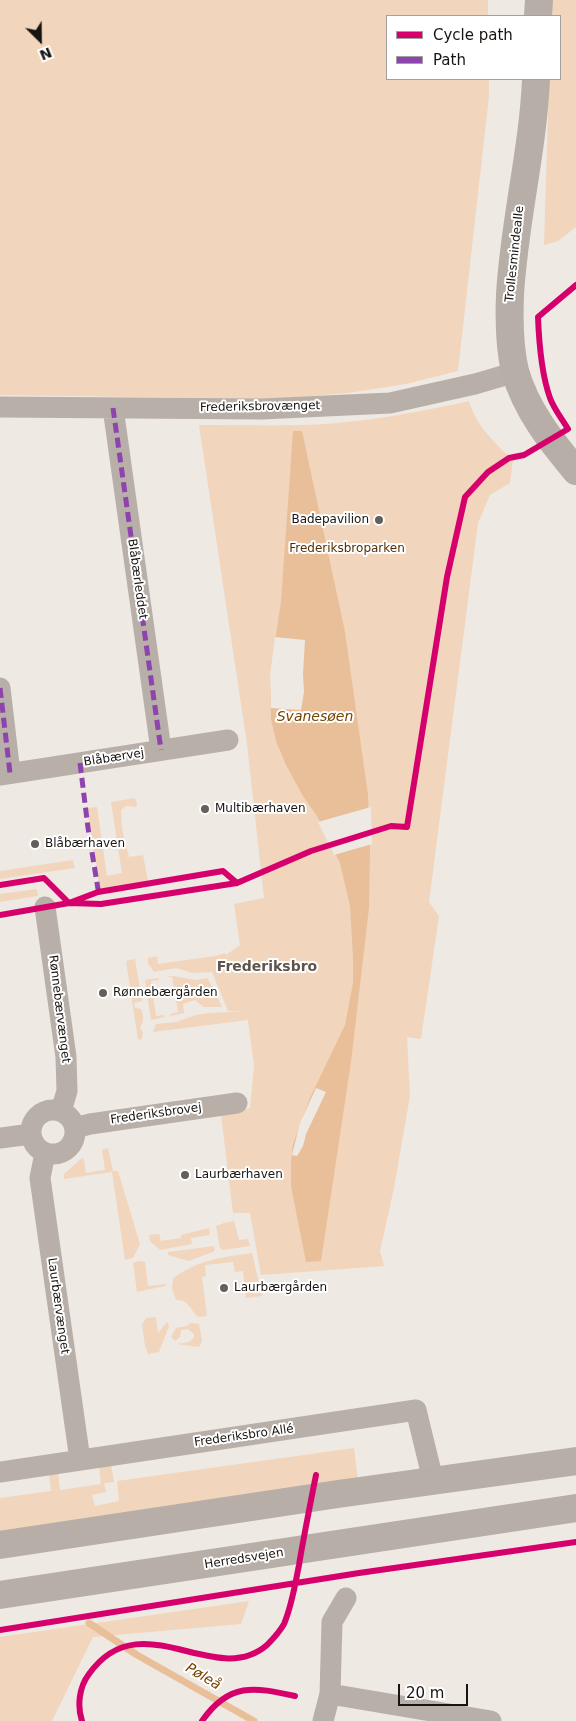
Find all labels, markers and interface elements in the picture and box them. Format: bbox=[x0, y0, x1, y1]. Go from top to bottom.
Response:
north arrow bbox=[15, 15, 65, 65]
legend bbox=[386, 15, 561, 80]
text: Cycle path bbox=[433, 26, 513, 44]
text: N bbox=[37, 44, 54, 63]
text: Path bbox=[433, 51, 466, 69]
street label: Trollesmindealle bbox=[503, 205, 527, 303]
street label: Frederiksbrovænget bbox=[200, 399, 320, 415]
place label: Badepavilion bbox=[291, 513, 369, 527]
marker: Badepavilion bbox=[373, 514, 385, 526]
street label: Blåbærleddet bbox=[124, 538, 150, 620]
park label: Frederiksbroparken bbox=[289, 542, 405, 556]
water label: Svanesøen bbox=[277, 709, 353, 725]
street label: Blåbærvej bbox=[83, 746, 145, 770]
place label: Multibærhaven bbox=[215, 802, 306, 816]
marker: Multibærhaven bbox=[199, 803, 211, 815]
place label: Blåbærhaven bbox=[45, 837, 125, 851]
marker: Blåbærhaven bbox=[29, 838, 41, 850]
street label: Rønnebærvænget bbox=[45, 954, 73, 1064]
district label: Frederiksbro bbox=[217, 959, 317, 975]
place label: Rønnebærgården bbox=[113, 986, 218, 1000]
marker: Rønnebærgården bbox=[97, 987, 109, 999]
street label: Frederiksbrovej bbox=[109, 1100, 203, 1128]
place label: Laurbærhaven bbox=[195, 1168, 283, 1182]
marker: Laurbærhaven bbox=[179, 1169, 191, 1181]
street label: Laurbærvænget bbox=[44, 1257, 72, 1355]
place label: Laurbærgården bbox=[234, 1281, 327, 1295]
marker: Laurbærgården bbox=[218, 1282, 230, 1294]
street label: Frederiksbro Allé bbox=[193, 1422, 295, 1450]
street label: Herredsvejen bbox=[203, 1546, 285, 1572]
water label: Pøleå bbox=[182, 1660, 224, 1694]
scale bar bbox=[401, 1674, 471, 1706]
text: 20 m bbox=[406, 1684, 444, 1702]

